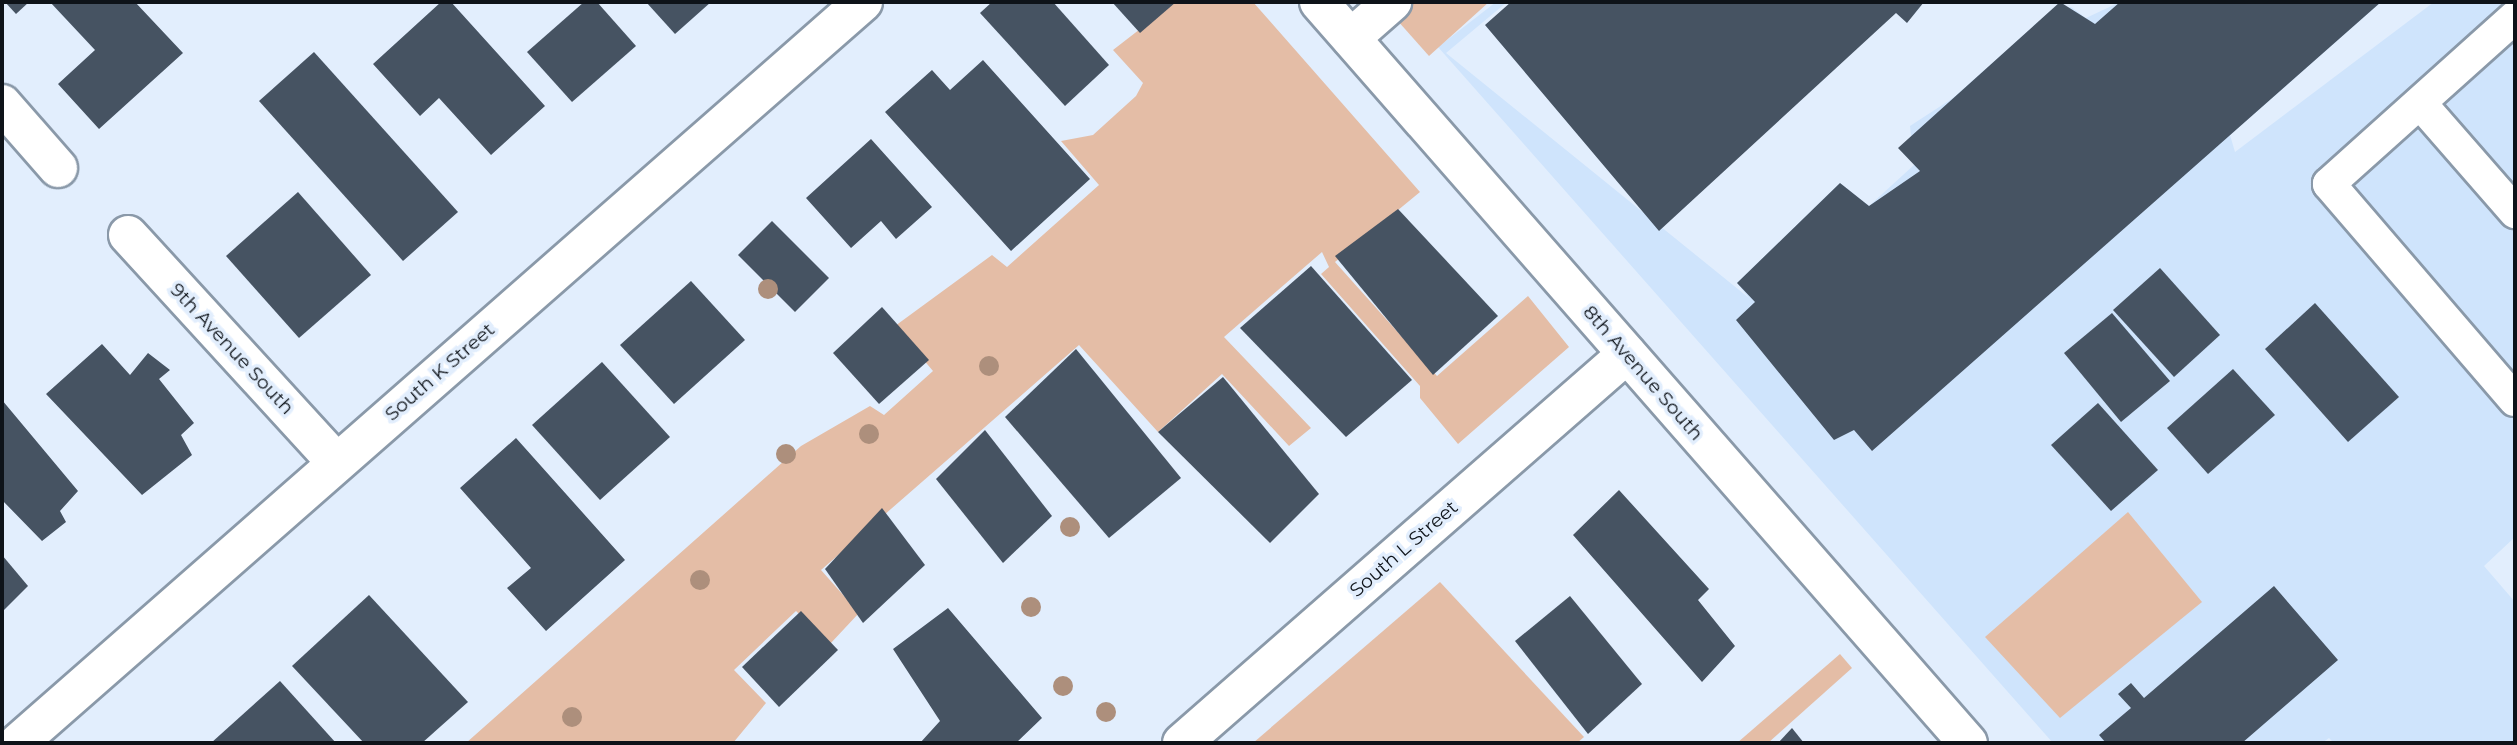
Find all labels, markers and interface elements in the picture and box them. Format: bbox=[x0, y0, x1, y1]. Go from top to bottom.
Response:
street label: 9th Avenue South bbox=[165, 279, 299, 419]
street label: 8th Avenue South bbox=[1578, 301, 1708, 445]
street label: South K Street bbox=[381, 318, 499, 426]
street label: South L Street bbox=[1345, 496, 1463, 602]

